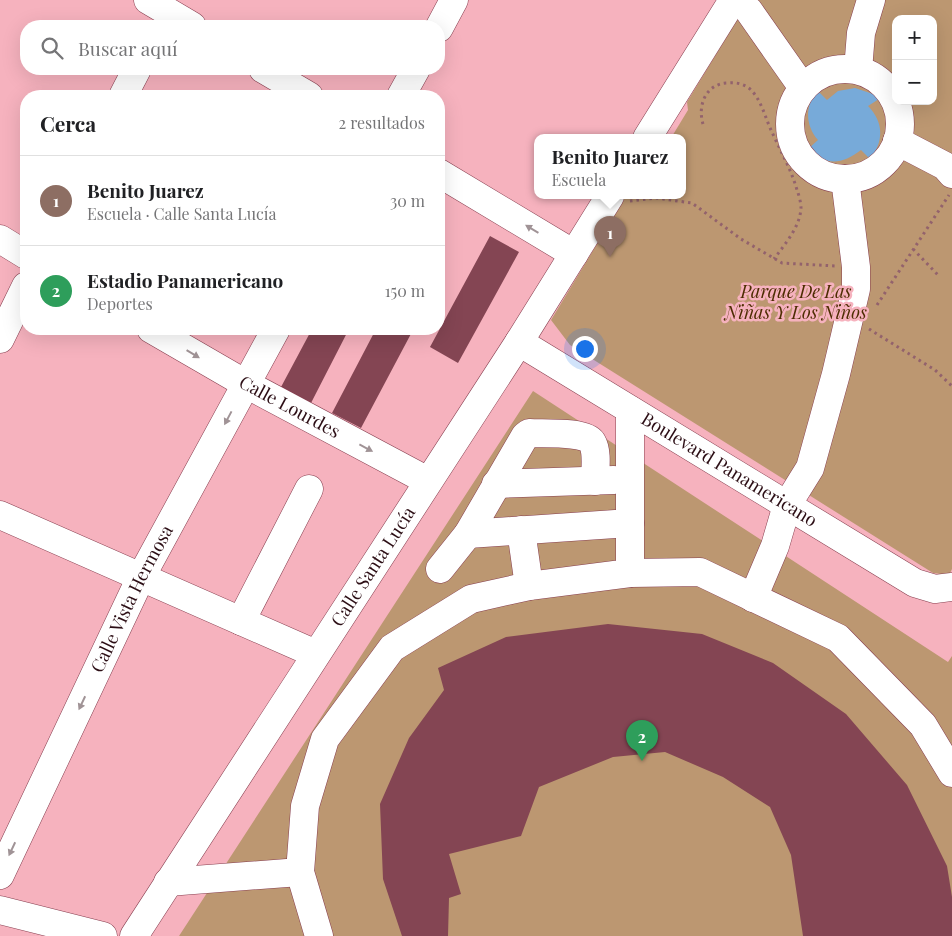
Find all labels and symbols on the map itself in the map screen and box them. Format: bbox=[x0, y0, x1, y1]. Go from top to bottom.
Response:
pin: 1 bbox=[594, 216, 626, 257]
one-way arrow bbox=[525, 225, 540, 233]
park label: Parque De Las Niñas Y Los Niños bbox=[723, 279, 867, 324]
your location bbox=[572, 336, 598, 362]
one-way arrow bbox=[187, 349, 200, 358]
street label: Calle Lourdes bbox=[235, 370, 345, 443]
street label: Boulevard Panamericano bbox=[637, 406, 822, 532]
one-way arrow bbox=[223, 411, 232, 425]
one-way arrow bbox=[360, 444, 373, 453]
street label: Calle Santa Lucía bbox=[325, 502, 420, 631]
street label: Calle Vista Hermosa bbox=[85, 521, 178, 676]
one-way arrow bbox=[78, 695, 86, 710]
pin: 2 bbox=[626, 720, 658, 761]
one-way arrow bbox=[8, 842, 16, 856]

